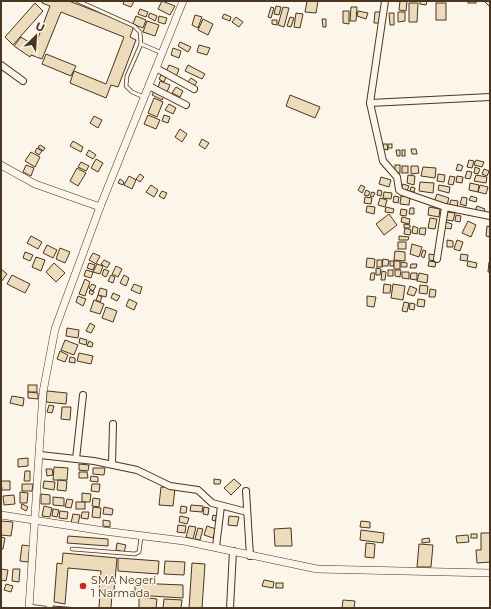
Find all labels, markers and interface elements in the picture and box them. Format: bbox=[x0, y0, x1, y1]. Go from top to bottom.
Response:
north arrow bbox=[16, 16, 56, 56]
text: U bbox=[33, 19, 47, 35]
place label: SMA Negeri 1 Narmada bbox=[91, 573, 156, 600]
marker: SMA Negeri 1 Narmada bbox=[78, 581, 88, 591]

